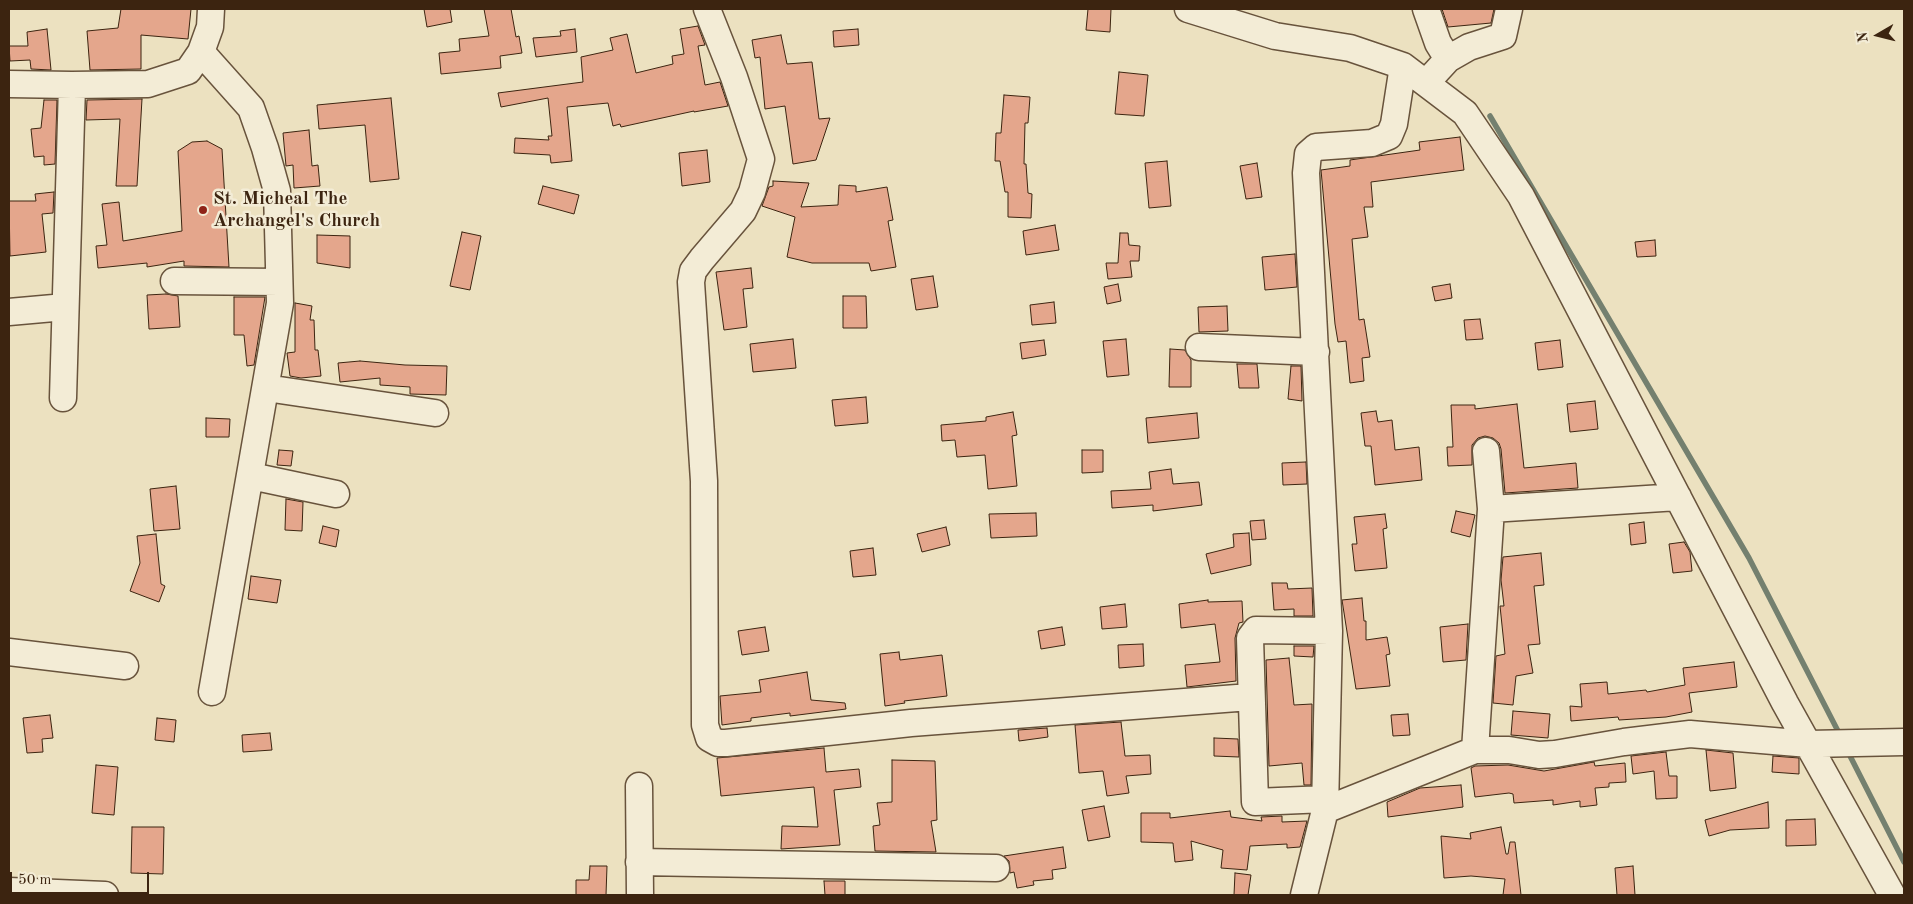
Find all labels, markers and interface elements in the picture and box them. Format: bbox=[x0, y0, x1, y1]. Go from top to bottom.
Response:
north arrow bbox=[1853, 10, 1903, 60]
text: N bbox=[1855, 31, 1871, 43]
place label: St. Micheal The Archangel's Church bbox=[213, 188, 380, 232]
marker: St. Micheal The Archangel's Church bbox=[197, 204, 209, 216]
scale bar bbox=[12, 862, 151, 894]
text: 50 m bbox=[18, 873, 52, 888]

